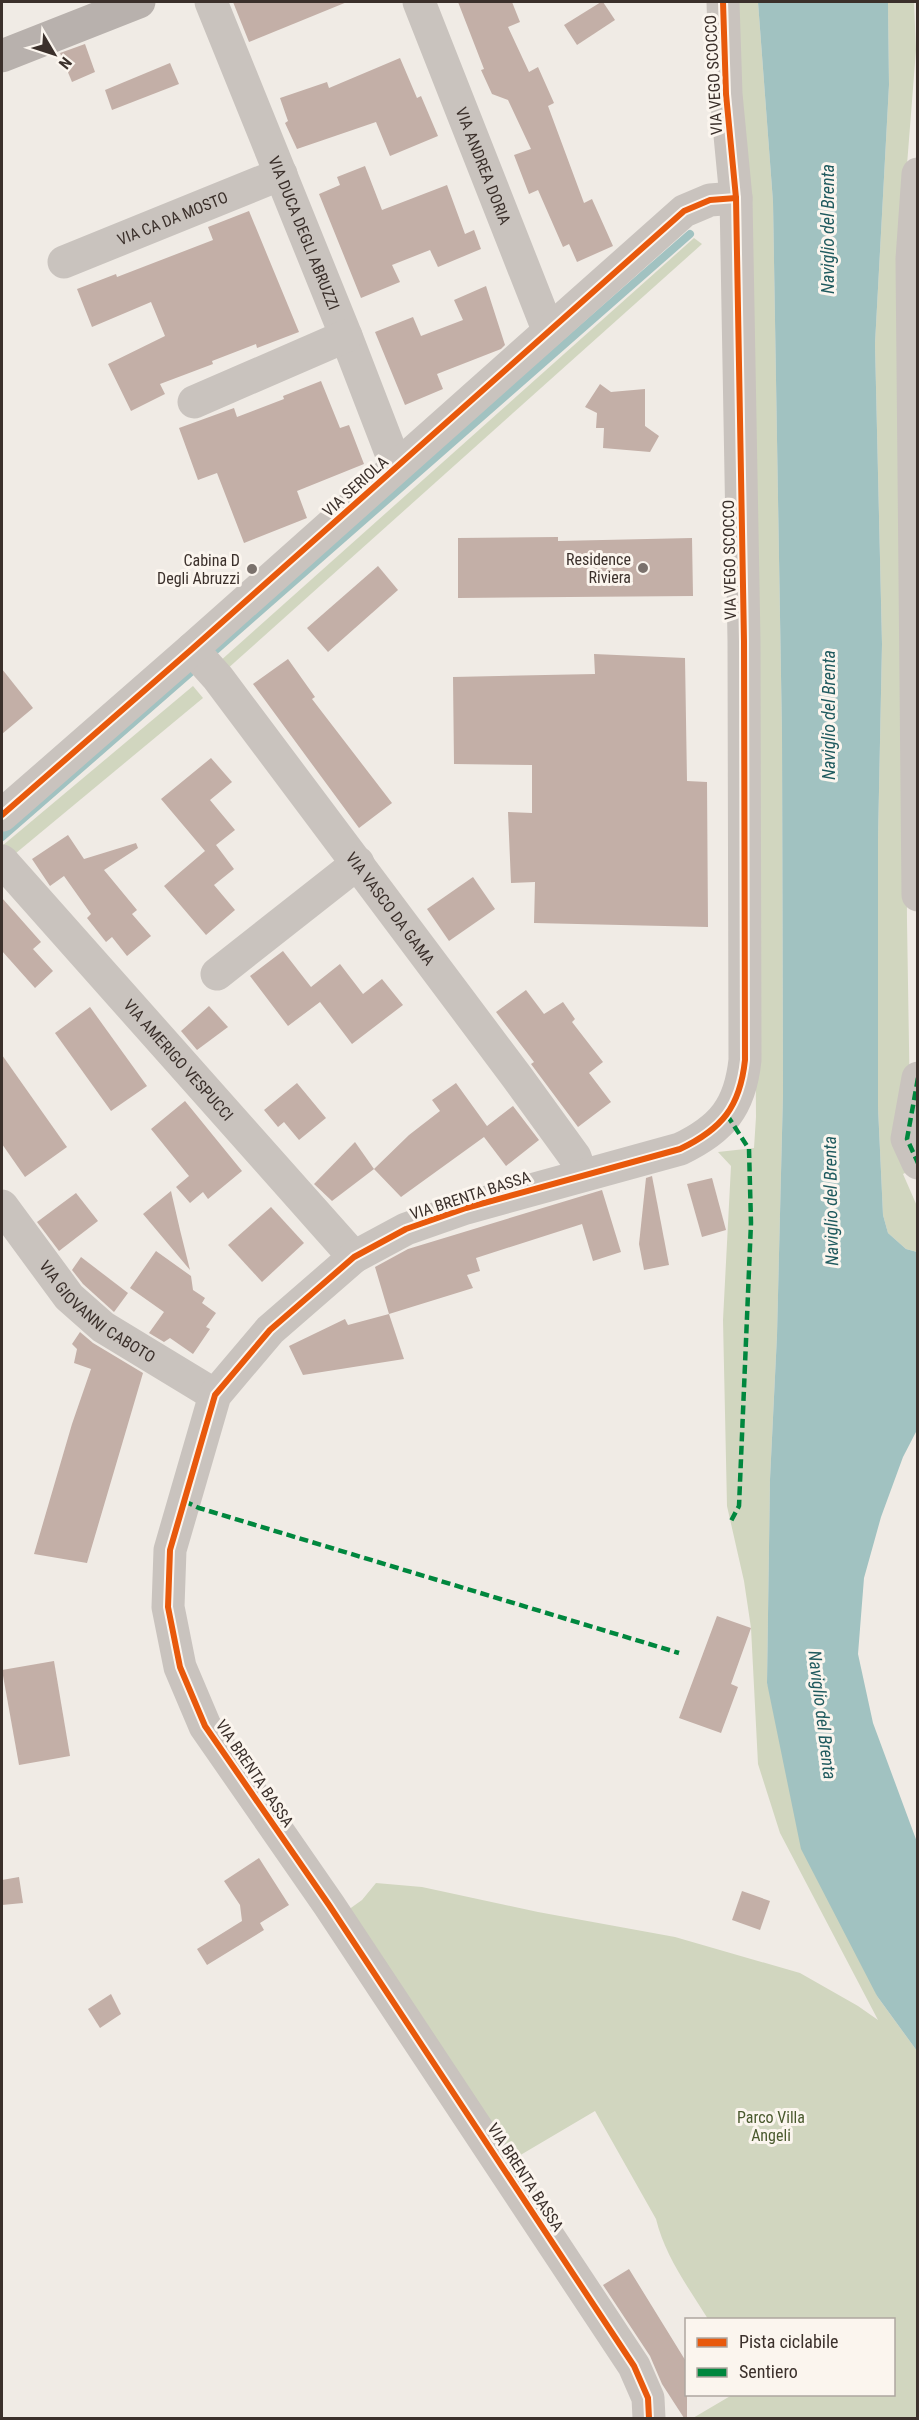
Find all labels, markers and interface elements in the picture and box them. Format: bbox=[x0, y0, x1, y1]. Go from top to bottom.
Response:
street label: VIA VEGO SCOCCO bbox=[701, 14, 726, 136]
north arrow bbox=[24, 24, 84, 84]
text: N bbox=[55, 53, 76, 73]
street label: VIA ANDREA DORIA bbox=[451, 105, 515, 227]
street label: VIA DUCA DEGLI ABRUZZI bbox=[264, 153, 343, 313]
water label: Naviglio del Brenta bbox=[817, 164, 838, 294]
street label: VIA CA DA MOSTO bbox=[115, 188, 231, 249]
street label: VIA SERIOLA bbox=[319, 452, 392, 521]
street label: VIA VEGO SCOCCO bbox=[719, 500, 740, 620]
place label: Residence Riviera bbox=[566, 550, 631, 587]
place label: Cabina D Degli Abruzzi bbox=[157, 551, 240, 588]
marker: Residence Riviera bbox=[636, 561, 650, 575]
marker: Cabina D Degli Abruzzi bbox=[245, 562, 259, 576]
water label: Naviglio del Brenta bbox=[818, 650, 839, 780]
street label: VIA VASCO DA GAMA bbox=[342, 849, 439, 969]
street label: VIA AMERIGO VESPUCCI bbox=[119, 996, 237, 1125]
water label: Naviglio del Brenta bbox=[819, 1136, 842, 1266]
street label: VIA BRENTA BASSA bbox=[408, 1167, 533, 1224]
street label: VIA GIOVANNI CABOTO bbox=[35, 1257, 159, 1367]
water label: Naviglio del Brenta bbox=[804, 1649, 841, 1781]
street label: VIA BRENTA BASSA bbox=[212, 1716, 297, 1831]
park label: Parco Villa Angeli bbox=[737, 2108, 805, 2145]
street label: VIA BRENTA BASSA bbox=[484, 2120, 568, 2235]
legend bbox=[685, 2318, 895, 2396]
text: Pista ciclabile bbox=[739, 2331, 838, 2352]
text: Sentiero bbox=[739, 2361, 798, 2382]

